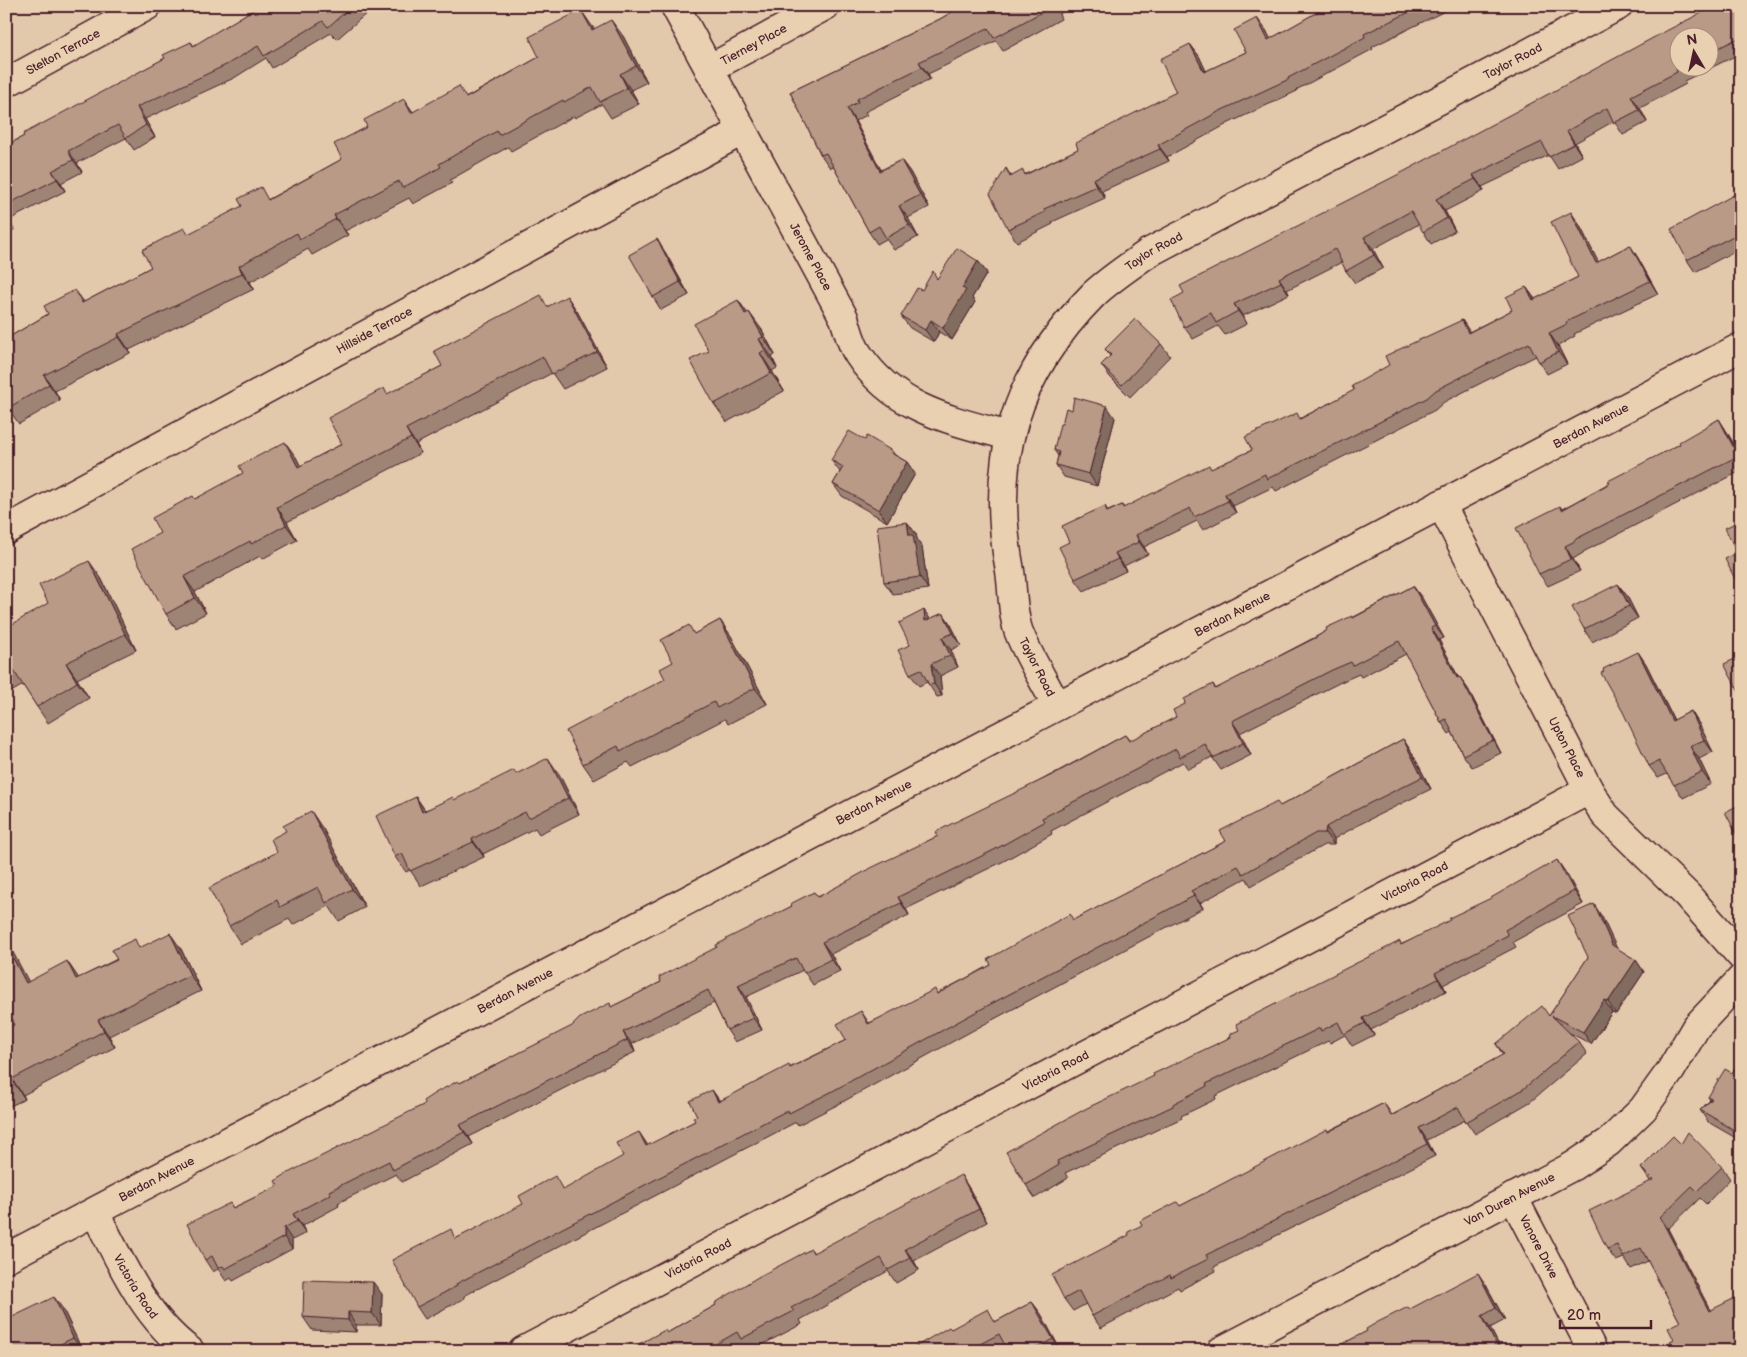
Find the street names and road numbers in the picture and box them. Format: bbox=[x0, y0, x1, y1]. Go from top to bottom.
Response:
street label: Tierney Place bbox=[718, 21, 790, 69]
street label: Stelton Terrace bbox=[24, 26, 103, 79]
street label: Taylor Road bbox=[1481, 40, 1545, 83]
street label: Jerome Place bbox=[786, 220, 835, 293]
street label: Taylor Road bbox=[1123, 229, 1186, 275]
street label: Hillside Terrace bbox=[334, 304, 415, 357]
street label: Berdan Avenue bbox=[1551, 400, 1631, 452]
street label: Berdan Avenue bbox=[1192, 589, 1273, 641]
street label: Taylor Road bbox=[1015, 635, 1058, 699]
street label: Upton Place bbox=[1545, 715, 1588, 780]
street label: Berdan Avenue bbox=[833, 777, 914, 829]
street label: Victoria Road bbox=[1379, 858, 1451, 906]
street label: Berdan Avenue bbox=[475, 965, 556, 1017]
street label: Victoria Road bbox=[1020, 1047, 1092, 1095]
street label: Berdan Avenue bbox=[116, 1153, 197, 1205]
street label: Van Duren Avenue bbox=[1462, 1170, 1558, 1230]
street label: Vanore Drive bbox=[1516, 1213, 1561, 1281]
street label: Victoria Road bbox=[663, 1236, 734, 1283]
street label: Victoria Road bbox=[110, 1252, 161, 1322]

